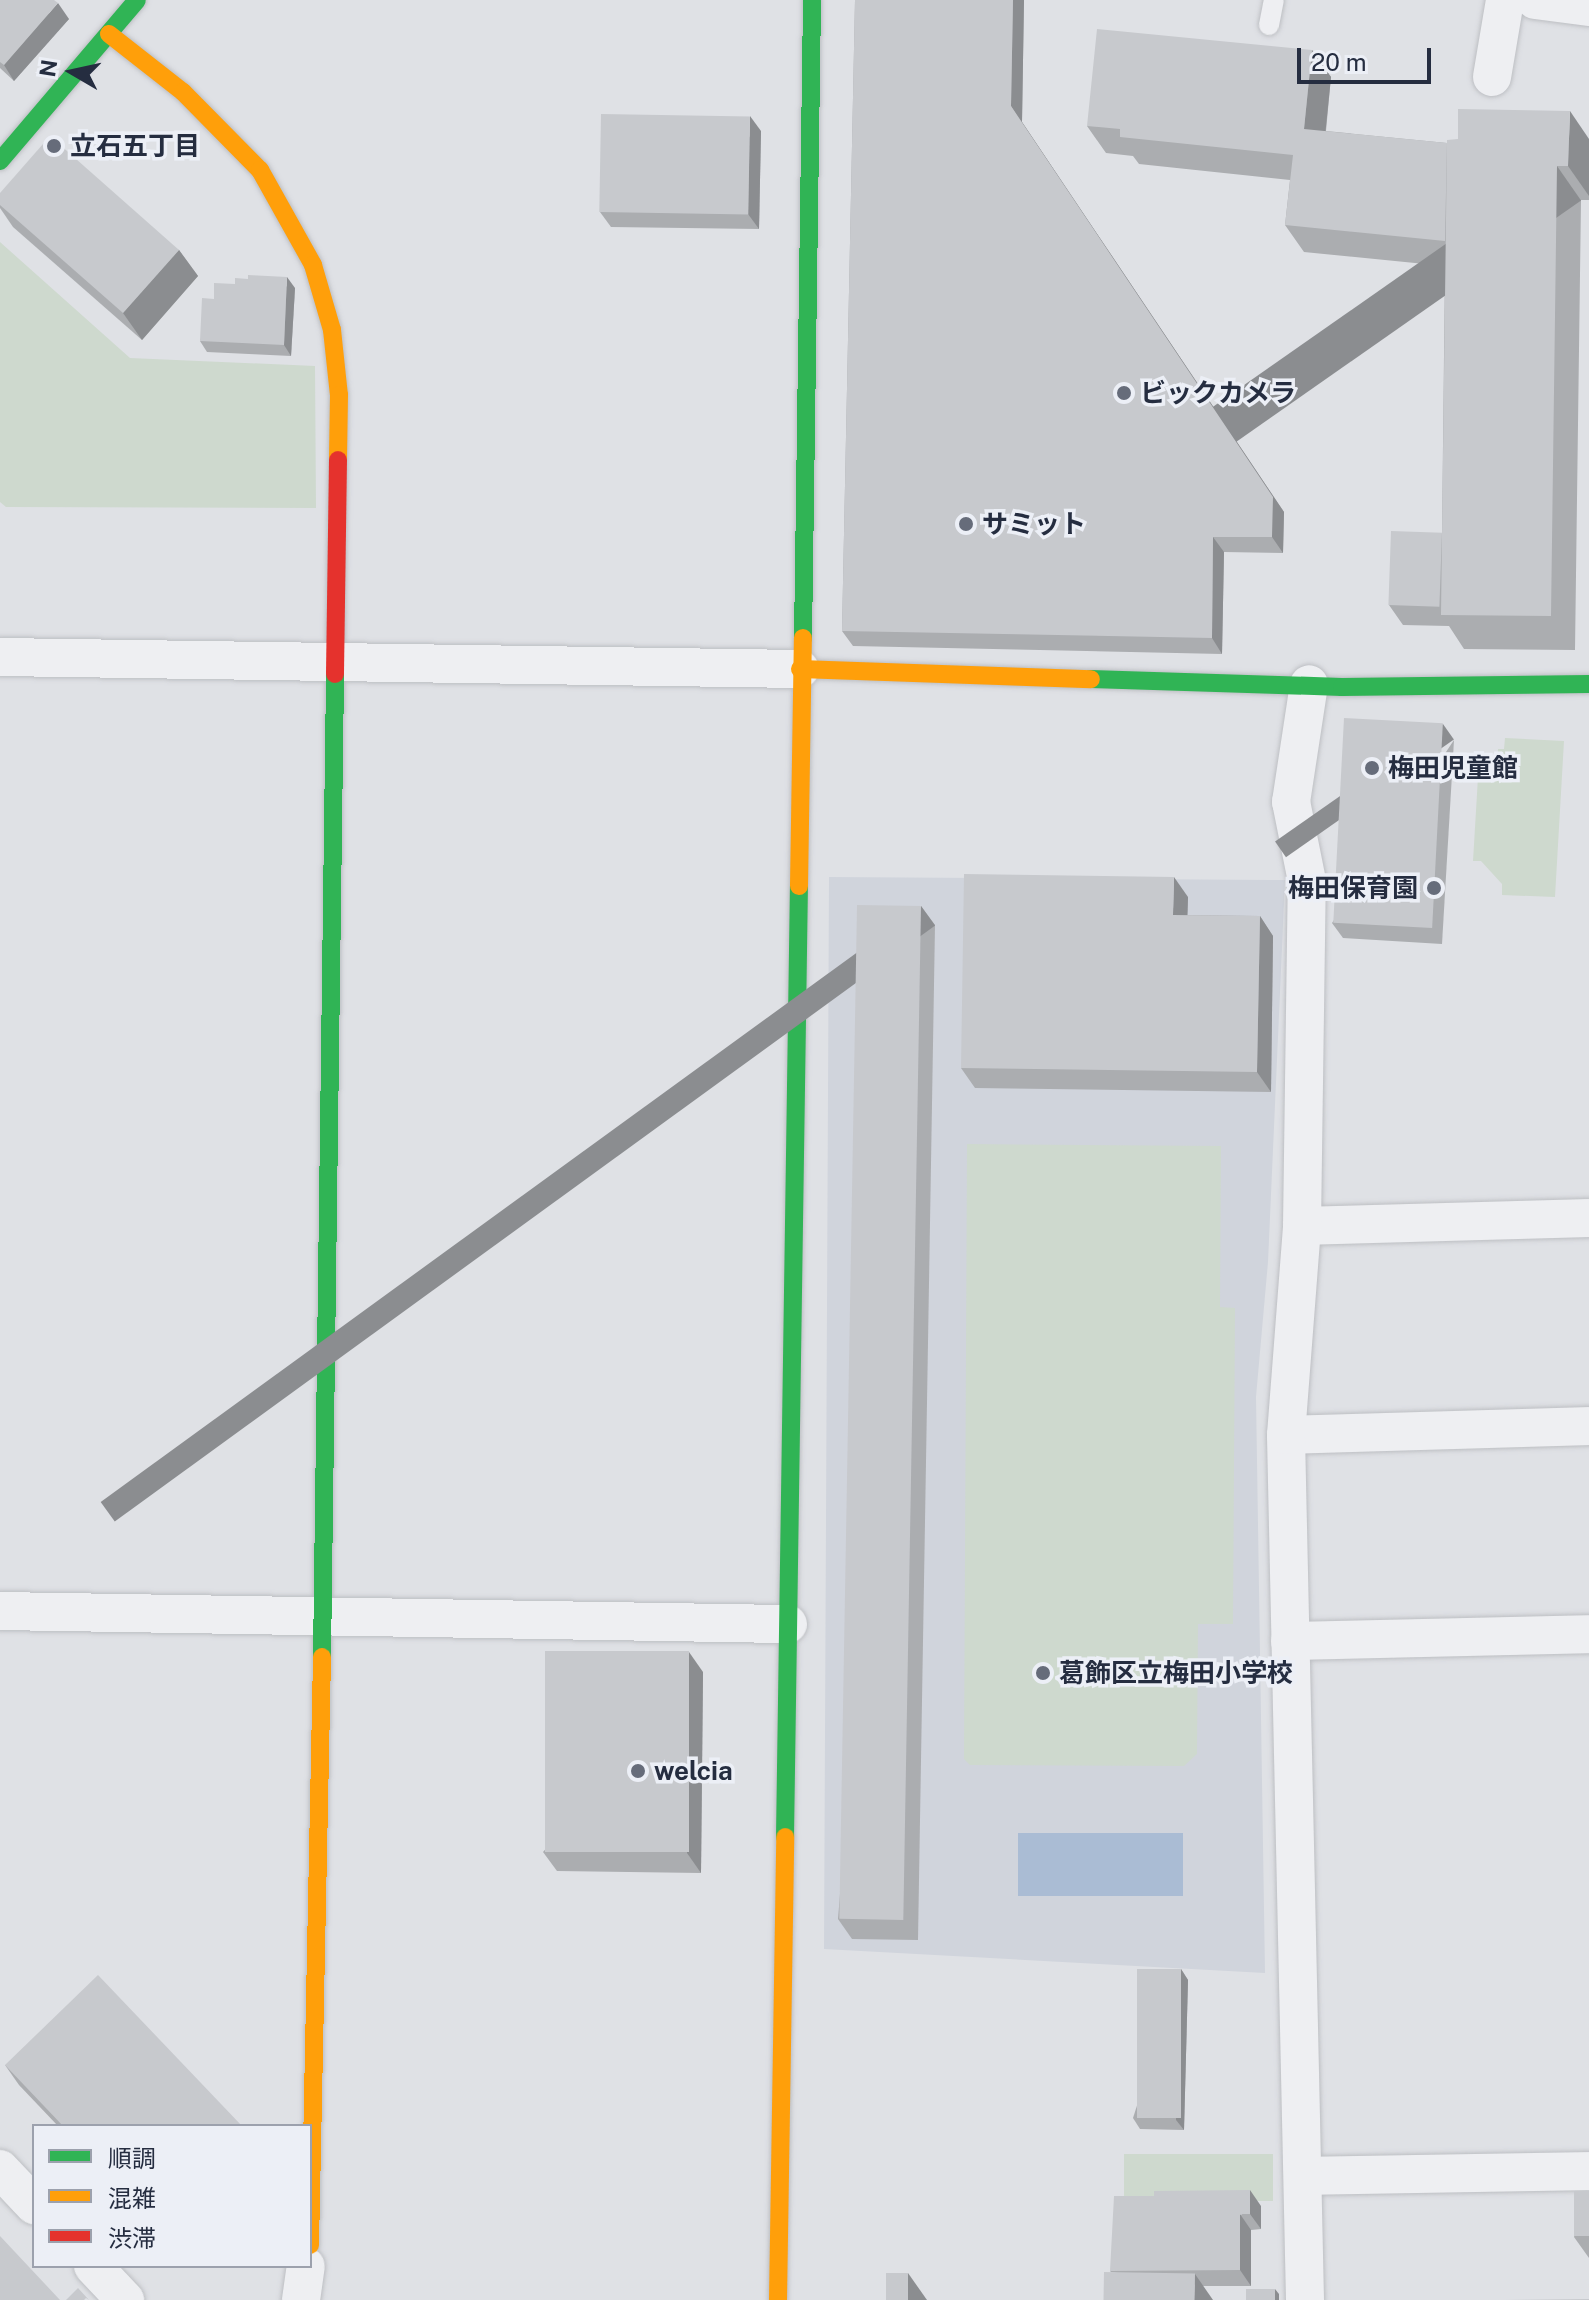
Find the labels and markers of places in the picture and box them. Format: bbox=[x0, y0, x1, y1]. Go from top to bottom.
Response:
place label: 立石五丁目 bbox=[70, 130, 200, 162]
marker: 立石五丁目 bbox=[45, 137, 63, 155]
place label: ビックカメラ bbox=[1140, 377, 1296, 409]
marker: ビックカメラ bbox=[1115, 384, 1133, 402]
place label: サミット bbox=[982, 508, 1086, 540]
marker: サミット bbox=[957, 515, 975, 533]
place label: 梅田児童館 bbox=[1388, 752, 1518, 784]
marker: 梅田児童館 bbox=[1363, 759, 1381, 777]
place label: 梅田保育園 bbox=[1288, 872, 1418, 904]
marker: 梅田保育園 bbox=[1425, 879, 1443, 897]
place label: 葛飾区立梅田小学校 bbox=[1059, 1657, 1293, 1689]
marker: 葛飾区立梅田小学校 bbox=[1034, 1664, 1052, 1682]
place label: welcia bbox=[654, 1755, 733, 1787]
marker: welcia bbox=[629, 1762, 647, 1780]

